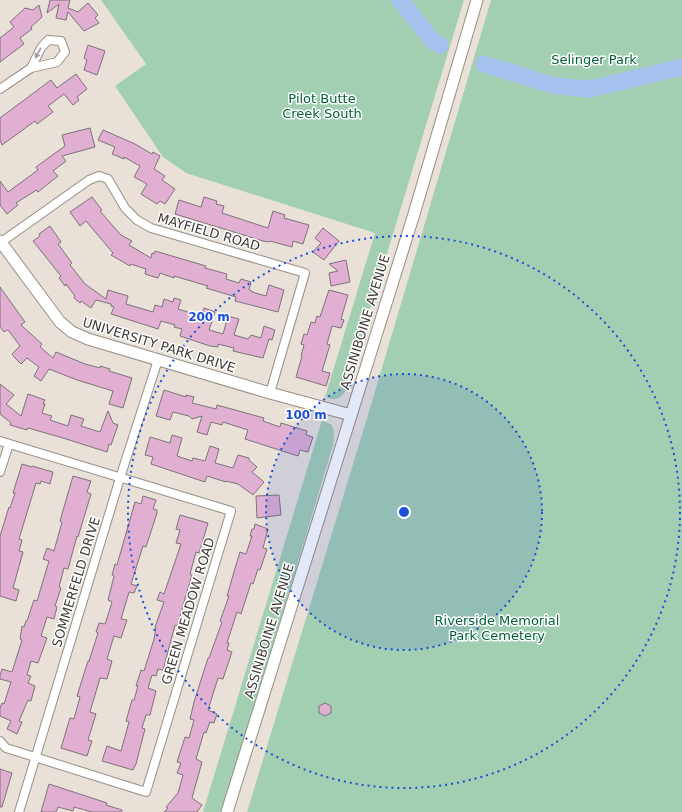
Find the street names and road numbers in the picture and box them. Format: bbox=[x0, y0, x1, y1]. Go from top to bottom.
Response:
street label: MAYFIELD ROAD bbox=[156, 210, 262, 254]
street label: ASSINIBOINE AVENUE bbox=[337, 253, 393, 391]
street label: UNIVERSITY PARK DRIVE bbox=[81, 315, 237, 375]
street label: SOMMERFELD DRIVE bbox=[49, 515, 103, 649]
street label: GREEN MEADOW ROAD bbox=[158, 536, 218, 686]
street label: ASSINIBOINE AVENUE bbox=[241, 562, 297, 700]

